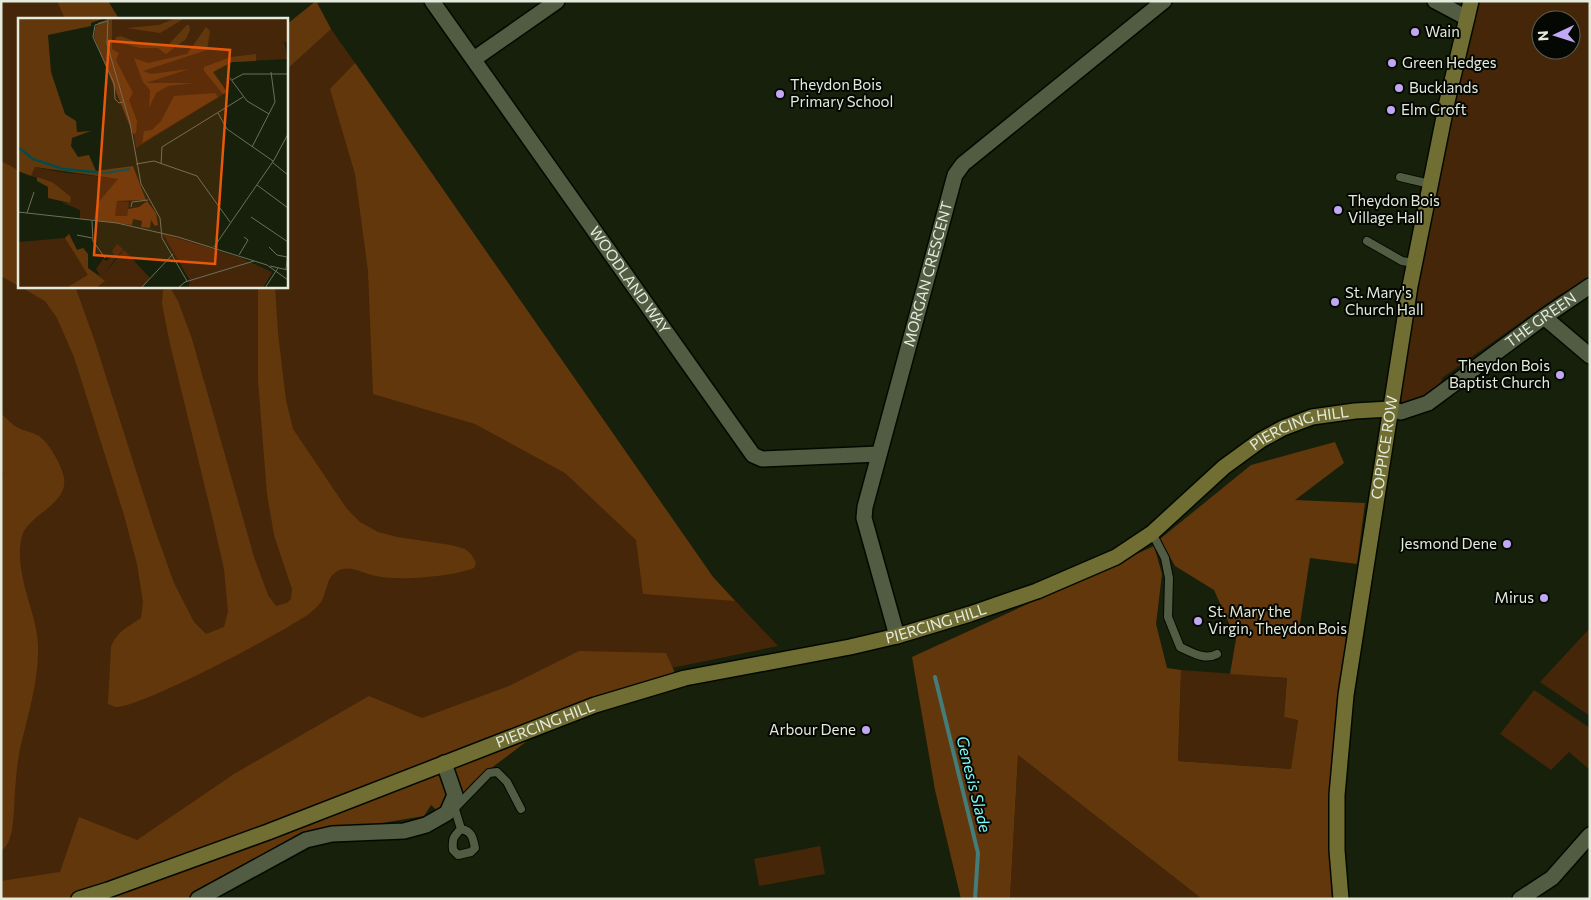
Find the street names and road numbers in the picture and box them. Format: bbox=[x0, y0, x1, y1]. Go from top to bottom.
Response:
street label: MORGAN CRESCENT bbox=[899, 199, 956, 348]
street label: WOODLAND WAY bbox=[586, 222, 675, 337]
street label: THE GREEN bbox=[1501, 288, 1579, 351]
street label: COPPICE ROW bbox=[1367, 394, 1401, 501]
street label: PIERCING HILL bbox=[1246, 402, 1350, 453]
street label: PIERCING HILL bbox=[883, 599, 989, 646]
street label: PIERCING HILL bbox=[493, 696, 597, 751]

